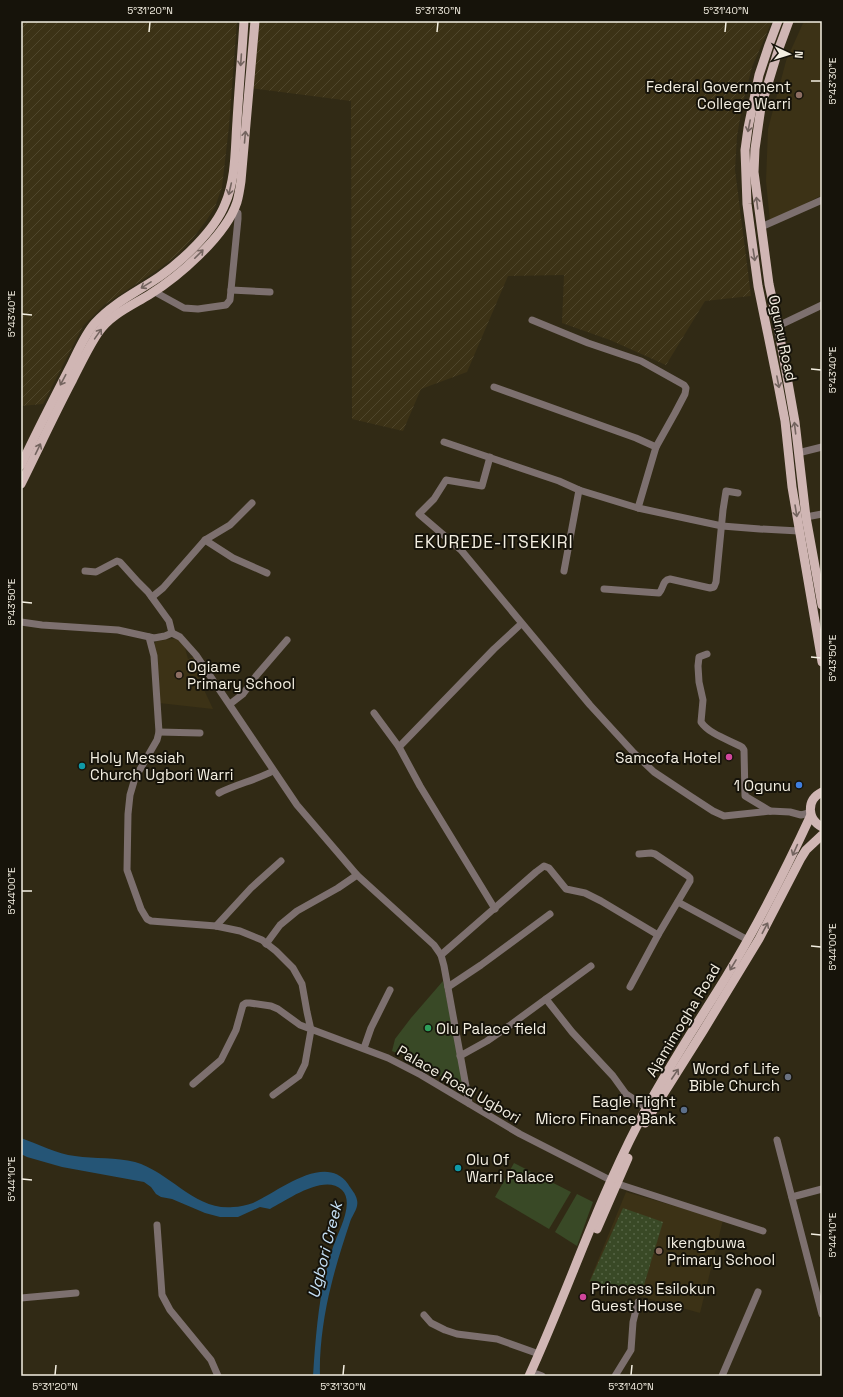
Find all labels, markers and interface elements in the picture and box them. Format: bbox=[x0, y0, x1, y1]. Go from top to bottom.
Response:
text: 5°31'20"N bbox=[127, 4, 173, 17]
text: 5°31'30"N bbox=[415, 4, 461, 17]
text: 5°31'40"N bbox=[703, 4, 749, 17]
north arrow bbox=[769, 34, 809, 74]
text: N bbox=[792, 51, 806, 59]
one-way arrow bbox=[238, 53, 245, 66]
text: 5°43'30"E bbox=[826, 57, 839, 104]
place label: Federal Government College Warri bbox=[646, 77, 791, 113]
marker: Federal Government College Warri bbox=[794, 90, 804, 100]
one-way arrow bbox=[744, 119, 752, 132]
one-way arrow bbox=[241, 131, 248, 144]
one-way arrow bbox=[226, 182, 234, 195]
one-way arrow bbox=[754, 197, 761, 210]
one-way arrow bbox=[750, 248, 758, 261]
one-way arrow bbox=[194, 249, 204, 259]
one-way arrow bbox=[140, 281, 152, 289]
text: 5°43'40"E bbox=[5, 290, 18, 337]
street label: Ogunu Road bbox=[765, 293, 801, 383]
one-way arrow bbox=[94, 329, 102, 340]
text: 5°43'40"E bbox=[826, 346, 839, 393]
one-way arrow bbox=[59, 374, 66, 386]
one-way arrow bbox=[774, 376, 782, 389]
one-way arrow bbox=[791, 422, 799, 435]
one-way arrow bbox=[35, 443, 42, 455]
one-way arrow bbox=[792, 504, 800, 517]
district label: EKUREDE-ITSEKIRI bbox=[414, 531, 574, 553]
text: 5°43'50"E bbox=[5, 578, 18, 625]
text: 5°43'50"E bbox=[826, 634, 839, 681]
place label: Ogiame Primary School bbox=[187, 657, 295, 693]
marker: Ogiame Primary School bbox=[174, 670, 184, 680]
place label: Holy Messiah Church Ugbori Warri bbox=[90, 748, 234, 784]
place label: Samcofa Hotel bbox=[615, 748, 721, 767]
marker: Samcofa Hotel bbox=[724, 752, 734, 762]
marker: Holy Messiah Church Ugbori Warri bbox=[77, 761, 87, 771]
place label: 1 Ogunu bbox=[734, 776, 791, 795]
marker: 1 Ogunu bbox=[794, 780, 804, 790]
one-way arrow bbox=[790, 844, 798, 856]
text: 5°44'00"E bbox=[5, 867, 18, 915]
one-way arrow bbox=[761, 922, 769, 934]
text: 5°44'00"E bbox=[826, 923, 839, 971]
one-way arrow bbox=[729, 959, 737, 971]
street label: Ajamimogha Road bbox=[642, 960, 724, 1080]
place label: Olu Palace field bbox=[436, 1019, 546, 1038]
marker: Olu Palace field bbox=[423, 1023, 433, 1033]
street label: Palace Road Ugbori bbox=[394, 1041, 524, 1127]
place label: Word of Life Bible Church bbox=[689, 1059, 780, 1095]
one-way arrow bbox=[671, 1069, 680, 1080]
marker: Word of Life Bible Church bbox=[783, 1072, 793, 1082]
place label: Eagle Flight Micro Finance Bank bbox=[536, 1092, 676, 1128]
marker: Eagle Flight Micro Finance Bank bbox=[679, 1105, 689, 1115]
place label: Olu Of Warri Palace bbox=[466, 1150, 554, 1186]
text: 5°44'10"E bbox=[5, 1156, 18, 1201]
marker: Olu Of Warri Palace bbox=[453, 1163, 463, 1173]
water label: Ugbori Creek bbox=[303, 1197, 348, 1300]
text: 5°44'10"E bbox=[826, 1212, 839, 1257]
place label: Ikengbuwa Primary School bbox=[667, 1233, 775, 1269]
marker: Ikengbuwa Primary School bbox=[654, 1246, 664, 1256]
place label: Princess Esilokun Guest House bbox=[591, 1279, 715, 1315]
marker: Princess Esilokun Guest House bbox=[578, 1292, 588, 1302]
text: 5°31'20"N bbox=[32, 1380, 78, 1393]
text: 5°31'30"N bbox=[320, 1380, 366, 1393]
text: 5°31'40"N bbox=[608, 1380, 654, 1393]

